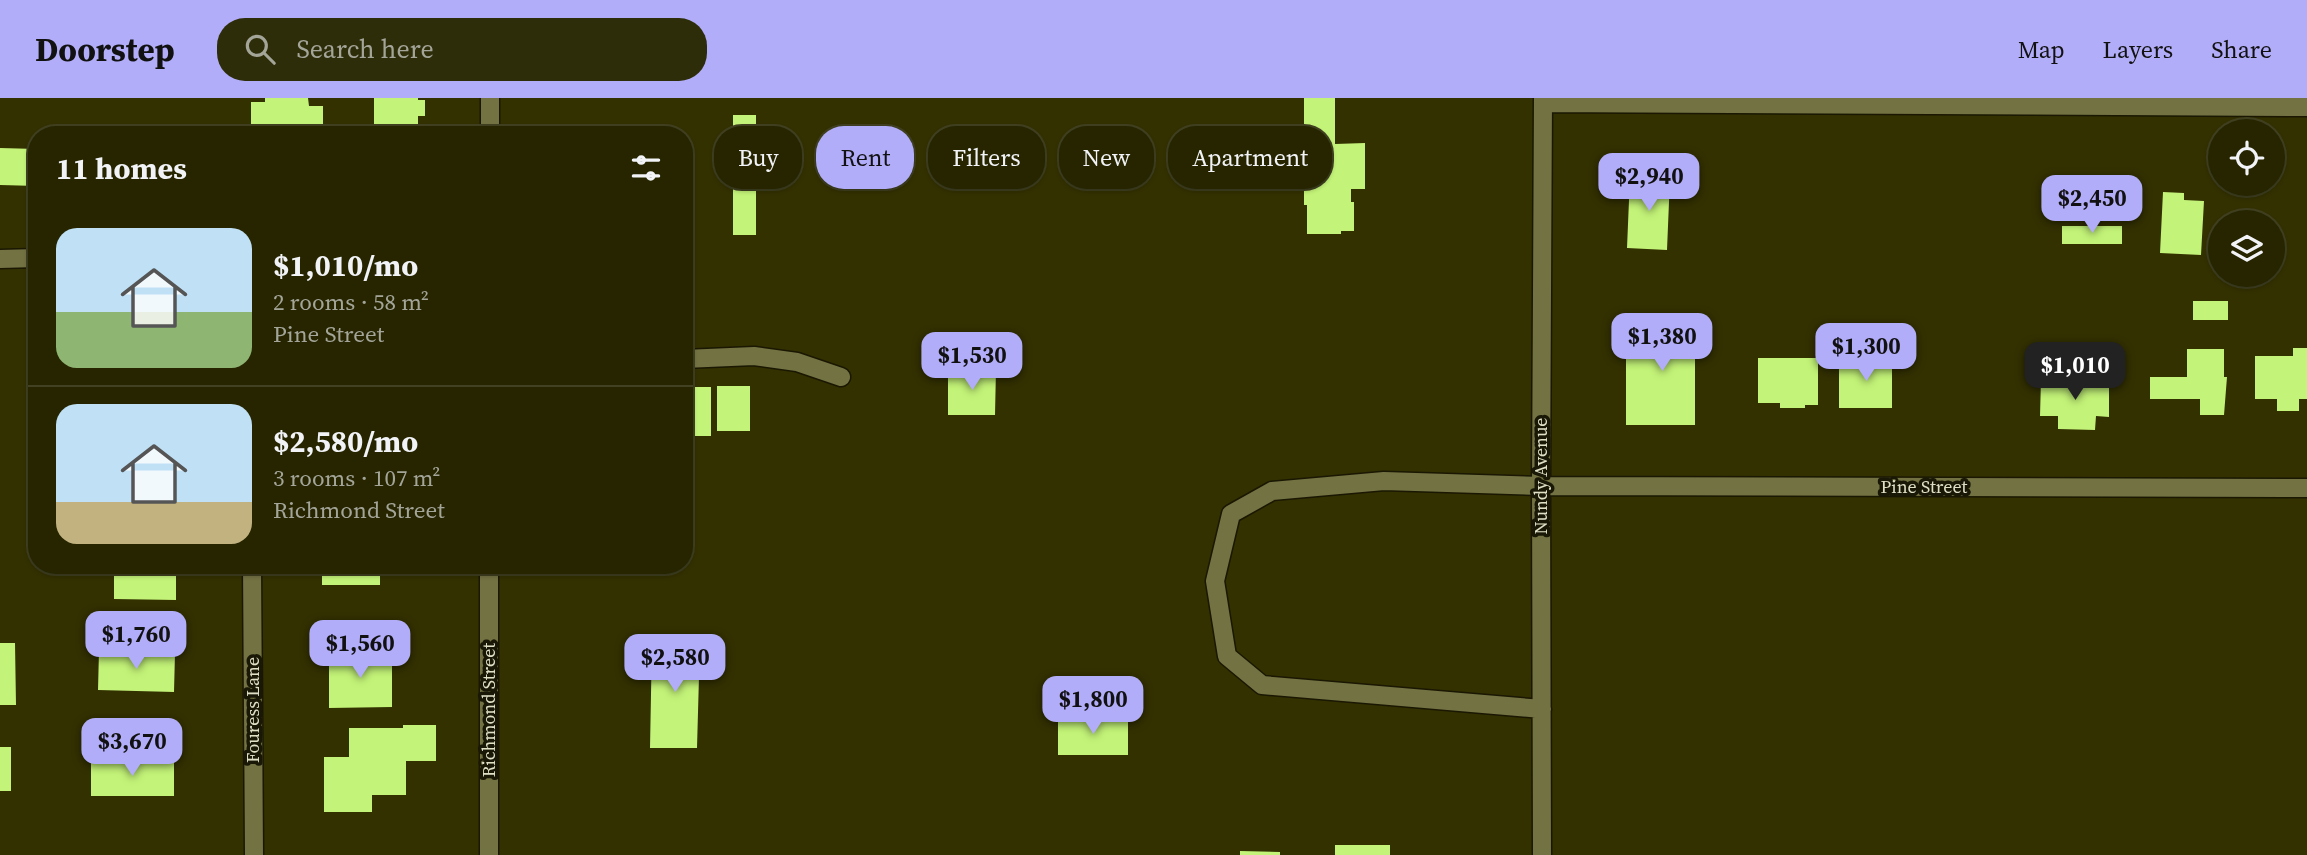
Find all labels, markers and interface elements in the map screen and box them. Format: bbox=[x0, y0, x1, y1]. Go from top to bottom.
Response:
search box bbox=[217, 18, 707, 81]
text: Doorstep bbox=[35, 27, 175, 72]
icon: search bbox=[241, 30, 279, 68]
text: Search here bbox=[297, 31, 434, 67]
text: Map bbox=[2018, 33, 2065, 66]
text: Layers bbox=[2103, 33, 2173, 66]
text: Share bbox=[2211, 33, 2272, 66]
map controls bbox=[2208, 119, 2285, 287]
button: locate bbox=[2208, 119, 2285, 196]
chip: Buy bbox=[714, 126, 802, 189]
chip: Rent bbox=[816, 126, 914, 189]
chip: Filters bbox=[928, 126, 1045, 189]
chip: New bbox=[1059, 126, 1154, 189]
chip: Apartment bbox=[1168, 126, 1332, 189]
text: 11 homes bbox=[56, 148, 187, 189]
icon: filters bbox=[627, 149, 665, 187]
pin: $2,940 bbox=[1592, 153, 1706, 213]
text: $2,940 bbox=[1614, 160, 1684, 192]
pin: $2,450 bbox=[2035, 176, 2149, 235]
text: $2,450 bbox=[2057, 182, 2127, 214]
button: layers bbox=[2208, 210, 2285, 287]
text: $1,010/mo bbox=[273, 245, 418, 286]
icon: home bbox=[112, 256, 196, 340]
text: 2 rooms · 58 m² bbox=[273, 286, 429, 318]
pin: $1,380 bbox=[1605, 314, 1719, 373]
text: Pine Street bbox=[273, 318, 384, 350]
text: $1,380 bbox=[1627, 320, 1697, 352]
pin: $1,300 bbox=[1809, 324, 1923, 383]
text: $1,300 bbox=[1831, 330, 1901, 362]
pin: $1,530 bbox=[915, 332, 1029, 392]
text: $1,530 bbox=[937, 339, 1007, 371]
pin: $1,010 bbox=[2018, 342, 2132, 402]
text: $1,010 bbox=[2040, 349, 2110, 381]
street label: Nundy Avenue bbox=[1528, 418, 1553, 534]
text: $2,580/mo bbox=[273, 421, 418, 462]
icon: home bbox=[112, 432, 196, 516]
text: 3 rooms · 107 m² bbox=[273, 462, 440, 494]
street label: Pine Street bbox=[1881, 474, 1968, 499]
text: Richmond Street bbox=[273, 494, 445, 526]
pin: $1,760 bbox=[79, 612, 193, 671]
text: $1,760 bbox=[101, 618, 171, 650]
pin: $1,560 bbox=[303, 620, 417, 680]
text: $1,560 bbox=[325, 627, 395, 659]
pin: $2,580 bbox=[618, 634, 732, 694]
text: $2,580 bbox=[640, 641, 710, 673]
street label: Richmond Street bbox=[476, 643, 501, 777]
street label: Fouress Lane bbox=[240, 657, 265, 763]
pin: $1,800 bbox=[1036, 676, 1150, 736]
text: $1,800 bbox=[1058, 683, 1128, 715]
pin: $3,670 bbox=[75, 718, 189, 778]
text: $3,670 bbox=[97, 725, 167, 757]

